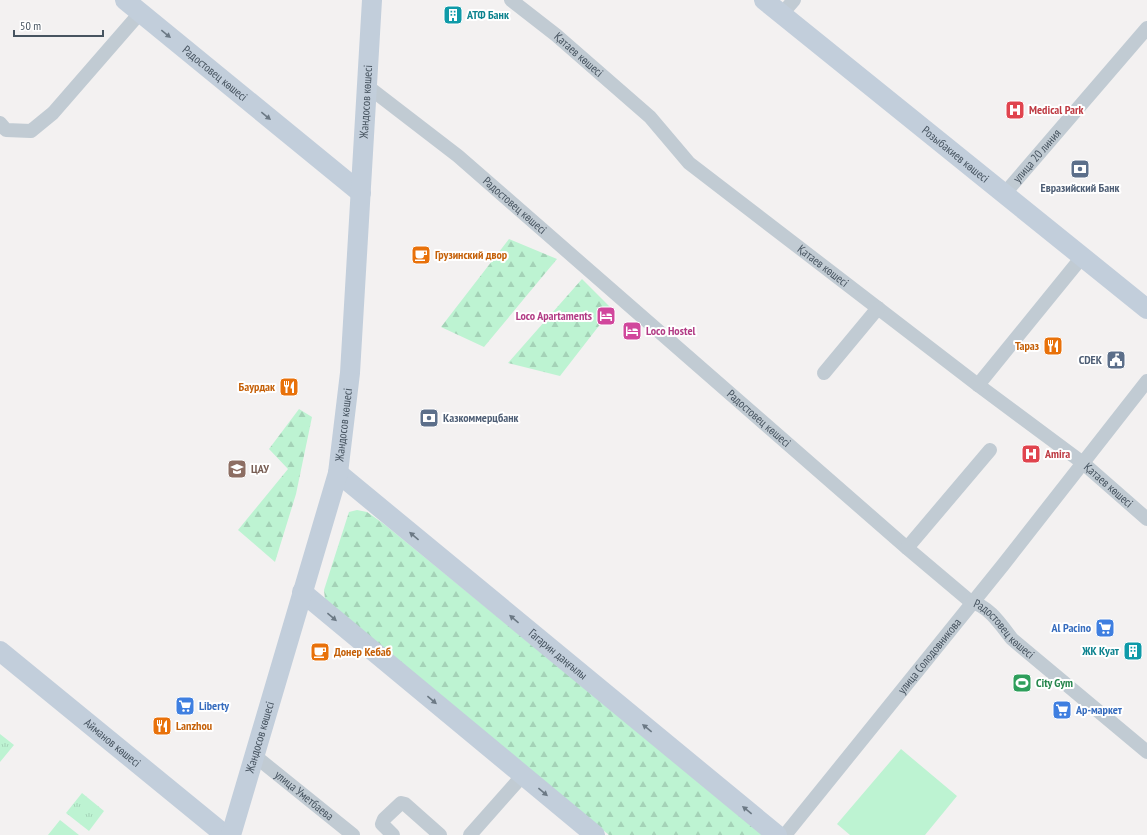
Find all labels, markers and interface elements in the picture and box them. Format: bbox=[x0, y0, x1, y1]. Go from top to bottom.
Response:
building icon: АТФ Банк bbox=[442, 4, 464, 26]
place label: АТФ Банк bbox=[466, 7, 509, 22]
scale bar bbox=[14, 12, 103, 38]
text: 50 m bbox=[20, 18, 41, 33]
one-way arrow bbox=[160, 29, 171, 38]
street label: Қатаев көшесі bbox=[551, 29, 607, 80]
street label: Радостовец көшесі bbox=[179, 42, 251, 104]
street label: Жандосов көшесі bbox=[356, 64, 375, 140]
hospital icon: Medical Park bbox=[1004, 99, 1026, 121]
place label: Medical Park bbox=[1029, 102, 1084, 117]
one-way arrow bbox=[261, 112, 272, 121]
street label: Розыбакиев көшесі bbox=[919, 123, 992, 186]
street label: улица 20 линия bbox=[1009, 125, 1064, 185]
bank icon: Евразийский Банк bbox=[1069, 158, 1091, 180]
street label: Радостовец көшесі bbox=[480, 173, 550, 237]
place label: Евразийский Банк bbox=[1041, 180, 1119, 195]
street label: Қатаев көшесі bbox=[795, 241, 852, 290]
cafe icon: Грузинский двор bbox=[410, 244, 432, 266]
place label: Грузинский двор bbox=[435, 247, 508, 262]
hotel icon: Loco Apartaments bbox=[595, 305, 617, 327]
place label: Loco Apartaments bbox=[516, 308, 592, 323]
hotel icon: Loco Hostel bbox=[621, 320, 643, 342]
place label: Loco Hostel bbox=[646, 323, 696, 338]
restaurant icon: Тараз bbox=[1042, 335, 1064, 357]
place label: Тараз bbox=[1015, 338, 1039, 353]
public building icon: CDEK bbox=[1105, 349, 1127, 371]
place label: CDEK bbox=[1079, 352, 1103, 367]
restaurant icon: Баурдак bbox=[278, 376, 300, 398]
place label: Баурдак bbox=[239, 379, 275, 394]
street label: Радостовец көшесі bbox=[724, 386, 794, 450]
street label: Жандосов көшесі bbox=[331, 387, 355, 463]
bank icon: Казкоммерцбанк bbox=[418, 407, 440, 429]
place label: Казкоммерцбанк bbox=[443, 410, 519, 425]
hospital icon: Amira bbox=[1020, 443, 1042, 465]
place label: Amira bbox=[1044, 446, 1070, 461]
school or university icon: ЦАУ bbox=[226, 458, 248, 480]
street label: Қатаев көшесі bbox=[1081, 459, 1136, 510]
place label: ЦАУ bbox=[251, 461, 269, 476]
one-way arrow bbox=[408, 531, 419, 540]
street label: Радостовец көшесі bbox=[972, 596, 1038, 662]
one-way arrow bbox=[326, 613, 337, 622]
one-way arrow bbox=[508, 614, 519, 623]
street label: улица Солодовникова bbox=[894, 615, 964, 697]
supermarket icon: Al Pacino bbox=[1094, 617, 1116, 639]
place label: Al Pacino bbox=[1051, 620, 1092, 635]
street label: Гагарин даңғылы bbox=[526, 625, 591, 683]
building icon: ЖК Куат bbox=[1122, 640, 1144, 662]
cafe icon: Донер Кебаб bbox=[309, 641, 331, 663]
place label: ЖК Куат bbox=[1081, 643, 1120, 658]
place label: Донер Кебаб bbox=[334, 644, 392, 659]
sports icon: City Gym bbox=[1011, 672, 1033, 694]
place label: City Gym bbox=[1036, 675, 1073, 690]
supermarket icon: Liberty bbox=[174, 695, 196, 717]
one-way arrow bbox=[427, 696, 438, 704]
place label: Liberty bbox=[199, 698, 229, 713]
supermarket icon: Ар-маркет bbox=[1051, 699, 1073, 721]
street label: Жандосов көшесі bbox=[242, 700, 277, 775]
place label: Ар-маркет bbox=[1075, 702, 1123, 717]
street label: Айманов көшесі bbox=[81, 715, 144, 770]
restaurant icon: Lanzhou bbox=[151, 715, 173, 737]
place label: Lanzhou bbox=[176, 718, 212, 733]
one-way arrow bbox=[641, 723, 652, 732]
street label: улица Уметбаева bbox=[272, 767, 337, 824]
one-way arrow bbox=[538, 787, 548, 796]
one-way arrow bbox=[742, 806, 753, 815]

